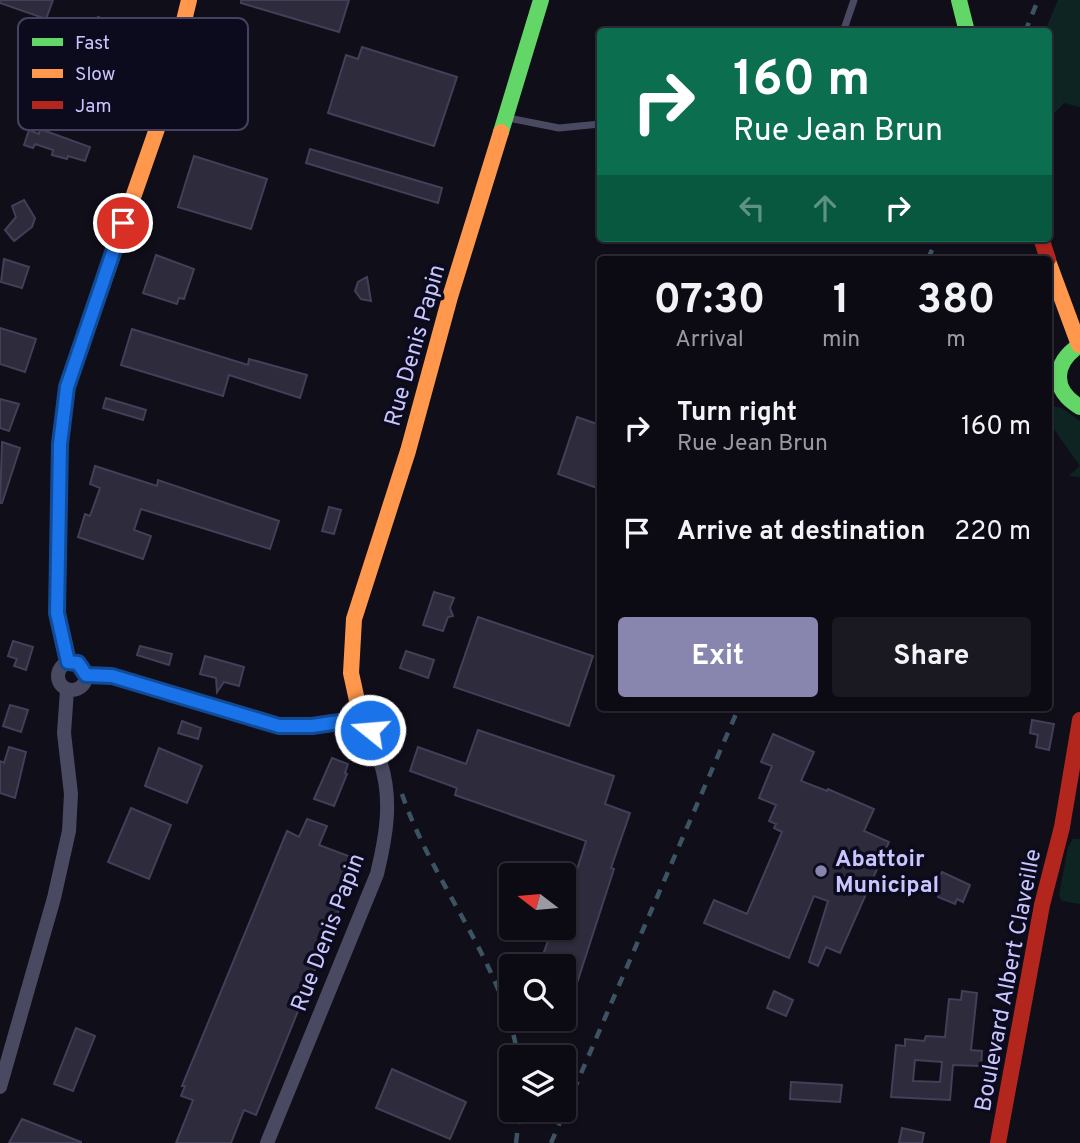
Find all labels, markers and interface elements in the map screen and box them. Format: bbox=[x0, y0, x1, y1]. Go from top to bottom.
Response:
legend bbox=[18, 18, 248, 130]
text: Fast bbox=[75, 32, 110, 56]
text: 160 m bbox=[733, 51, 870, 113]
icon: right bbox=[618, 56, 709, 147]
text: Slow bbox=[75, 63, 115, 87]
text: Jam bbox=[75, 95, 112, 119]
text: Rue Jean Brun bbox=[733, 112, 943, 152]
icon: left bbox=[733, 189, 771, 227]
icon: ahead bbox=[806, 189, 844, 227]
icon: right bbox=[879, 189, 917, 227]
pin bbox=[93, 193, 153, 253]
icon: arrive bbox=[104, 204, 142, 242]
street label: Rue Denis Papin bbox=[379, 262, 453, 430]
text: 07:30 bbox=[654, 275, 765, 328]
text: 1 bbox=[833, 275, 849, 328]
text: 380 bbox=[917, 275, 995, 328]
text: Arrival bbox=[675, 326, 744, 355]
text: min bbox=[822, 326, 860, 355]
text: m bbox=[946, 326, 966, 355]
text: Turn right bbox=[677, 397, 797, 430]
icon: right bbox=[618, 409, 656, 447]
text: 160 m bbox=[961, 411, 1031, 444]
text: Rue Jean Brun bbox=[677, 430, 828, 459]
icon: arrive bbox=[618, 514, 656, 552]
text: Arrive at destination bbox=[677, 516, 925, 549]
text: 220 m bbox=[954, 516, 1031, 549]
button: Exit bbox=[618, 617, 818, 697]
button: Share bbox=[832, 617, 1031, 697]
position arrow bbox=[333, 693, 407, 767]
place label: Abattoir Municipal bbox=[835, 846, 939, 901]
street label: Boulevard Albert Claveille bbox=[970, 847, 1049, 1114]
street label: Rue Denis Papin bbox=[286, 850, 373, 1016]
north arrow bbox=[499, 863, 576, 940]
map controls bbox=[499, 863, 576, 1122]
marker: Abattoir Municipal bbox=[813, 863, 829, 879]
button: search bbox=[499, 954, 576, 1031]
button: layers bbox=[499, 1045, 576, 1122]

